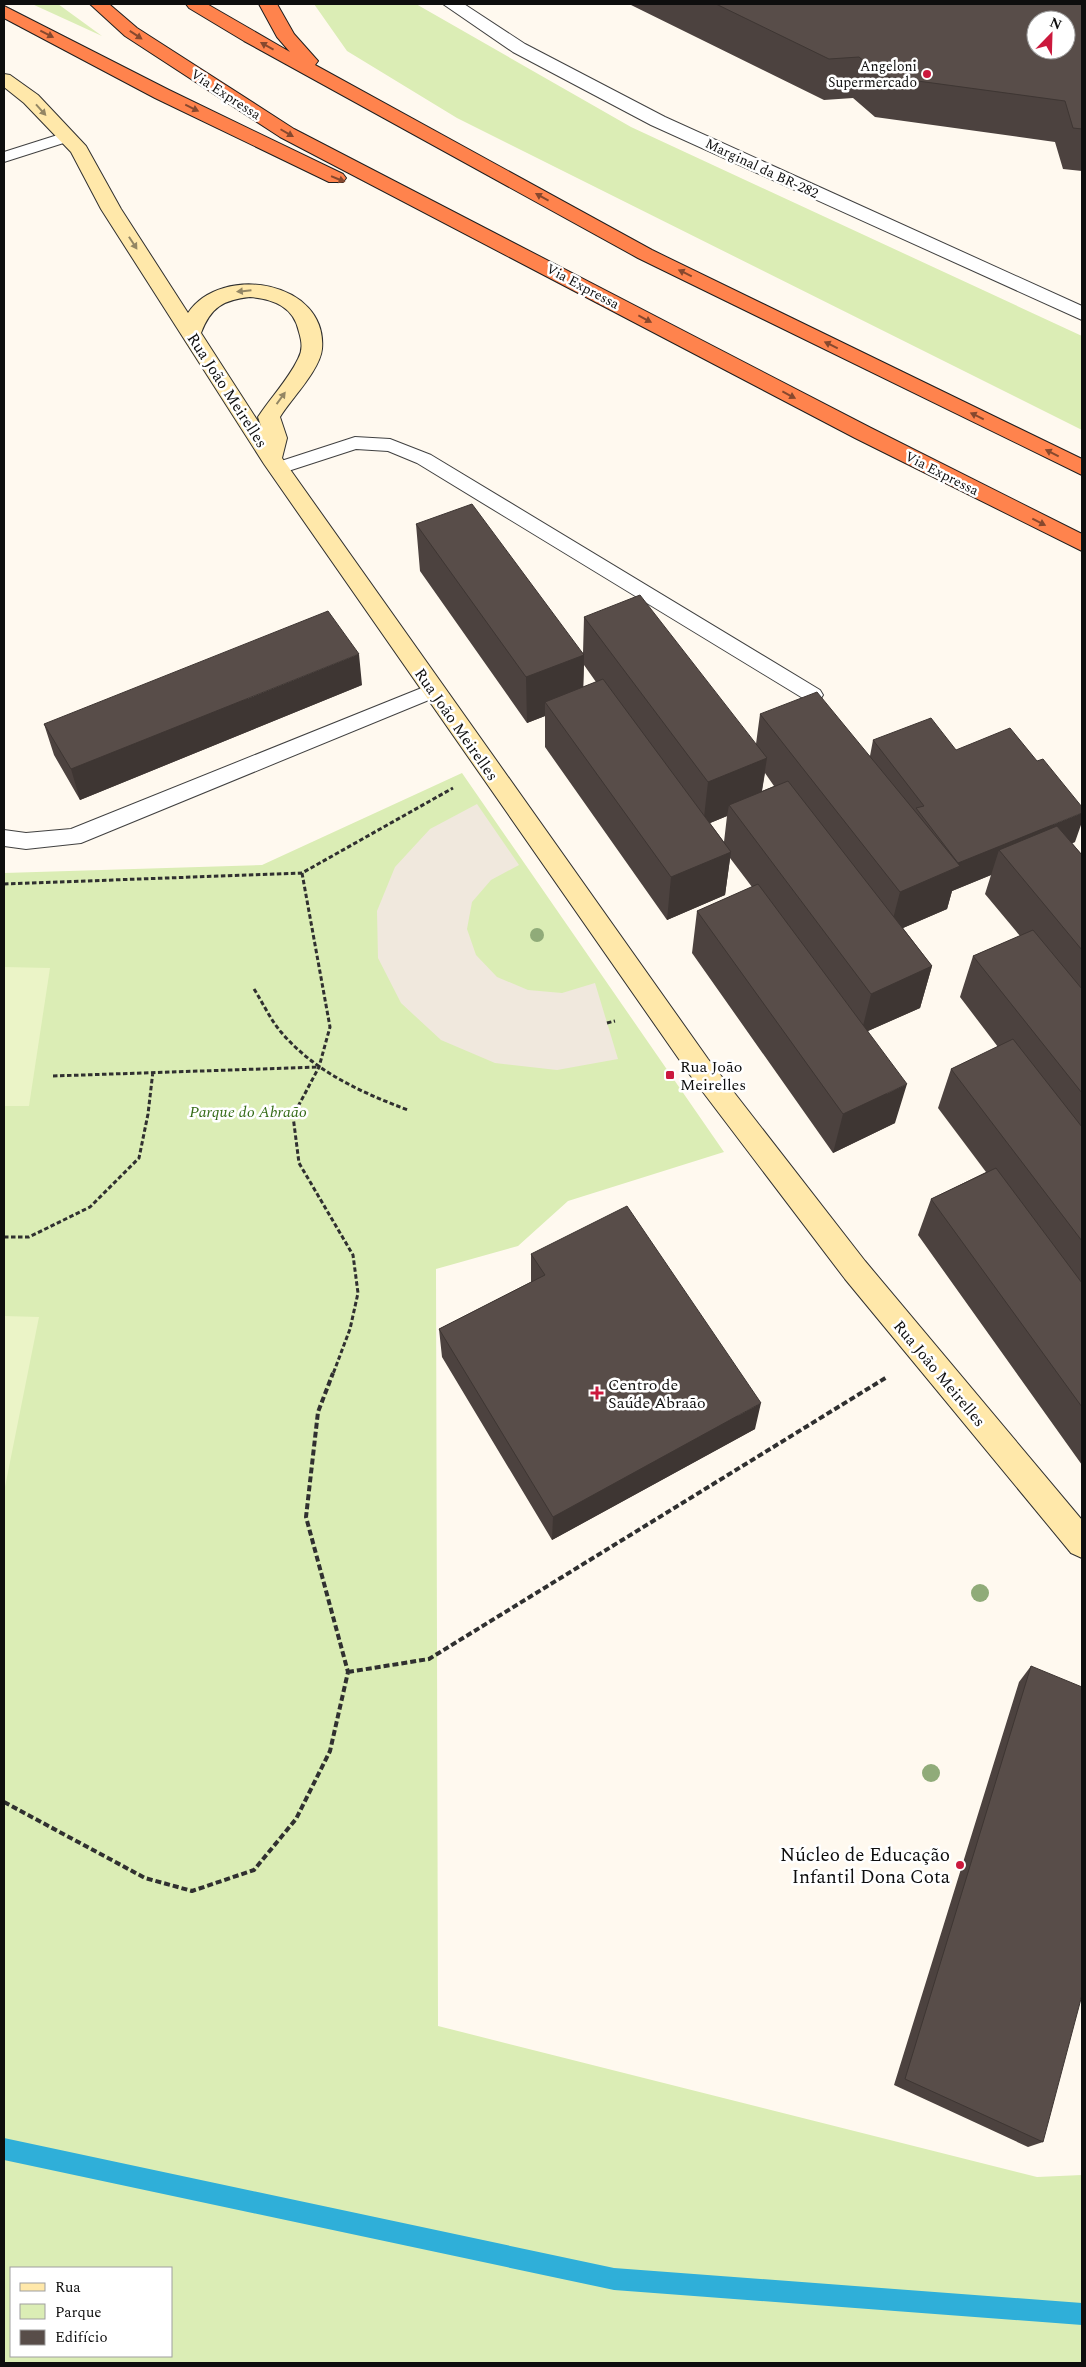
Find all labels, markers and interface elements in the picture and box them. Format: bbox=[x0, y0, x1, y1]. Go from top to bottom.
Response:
north arrow bbox=[1026, 10, 1076, 60]
text: N bbox=[1047, 12, 1065, 35]
one-way arrow bbox=[40, 30, 54, 38]
one-way arrow bbox=[129, 30, 142, 40]
one-way arrow bbox=[260, 42, 275, 50]
place label: Angeloni Supermercado bbox=[828, 56, 917, 93]
street label: Via Expressa bbox=[186, 64, 265, 125]
marker: Angeloni Supermercado bbox=[921, 68, 933, 80]
one-way arrow bbox=[35, 104, 47, 116]
one-way arrow bbox=[184, 104, 199, 112]
one-way arrow bbox=[280, 128, 293, 137]
street label: Marginal da BR-282 bbox=[702, 133, 822, 204]
one-way arrow bbox=[331, 175, 346, 183]
one-way arrow bbox=[534, 193, 549, 201]
one-way arrow bbox=[128, 236, 138, 250]
street label: Via Expressa bbox=[542, 258, 623, 315]
one-way arrow bbox=[678, 269, 692, 277]
one-way arrow bbox=[236, 287, 252, 295]
one-way arrow bbox=[638, 315, 653, 323]
street label: Rua João Meirelles bbox=[181, 328, 273, 453]
one-way arrow bbox=[824, 341, 838, 349]
one-way arrow bbox=[276, 391, 286, 405]
one-way arrow bbox=[782, 391, 796, 399]
one-way arrow bbox=[970, 412, 984, 420]
street label: Via Expressa bbox=[901, 446, 982, 501]
one-way arrow bbox=[1044, 449, 1059, 457]
one-way arrow bbox=[1032, 518, 1046, 526]
street label: Rua João Meirelles bbox=[408, 663, 504, 786]
place label: Rua João Meirelles bbox=[680, 1055, 746, 1097]
marker: Rua João Meirelles bbox=[664, 1069, 676, 1081]
park label: Parque do Abraão bbox=[189, 1100, 307, 1124]
street label: Rua João Meirelles bbox=[887, 1315, 991, 1432]
place label: Centro de Saúde Abraão bbox=[608, 1373, 706, 1415]
marker: Centro de Saúde Abraão bbox=[590, 1386, 604, 1400]
place label: Núcleo de Educação Infantil Dona Cota bbox=[780, 1841, 951, 1892]
marker: Núcleo de Educação Infantil Dona Cota bbox=[954, 1859, 966, 1871]
legend bbox=[10, 2267, 172, 2357]
text: Rua bbox=[55, 2276, 81, 2299]
text: Parque bbox=[55, 2301, 102, 2324]
text: Edifício bbox=[55, 2326, 108, 2349]

